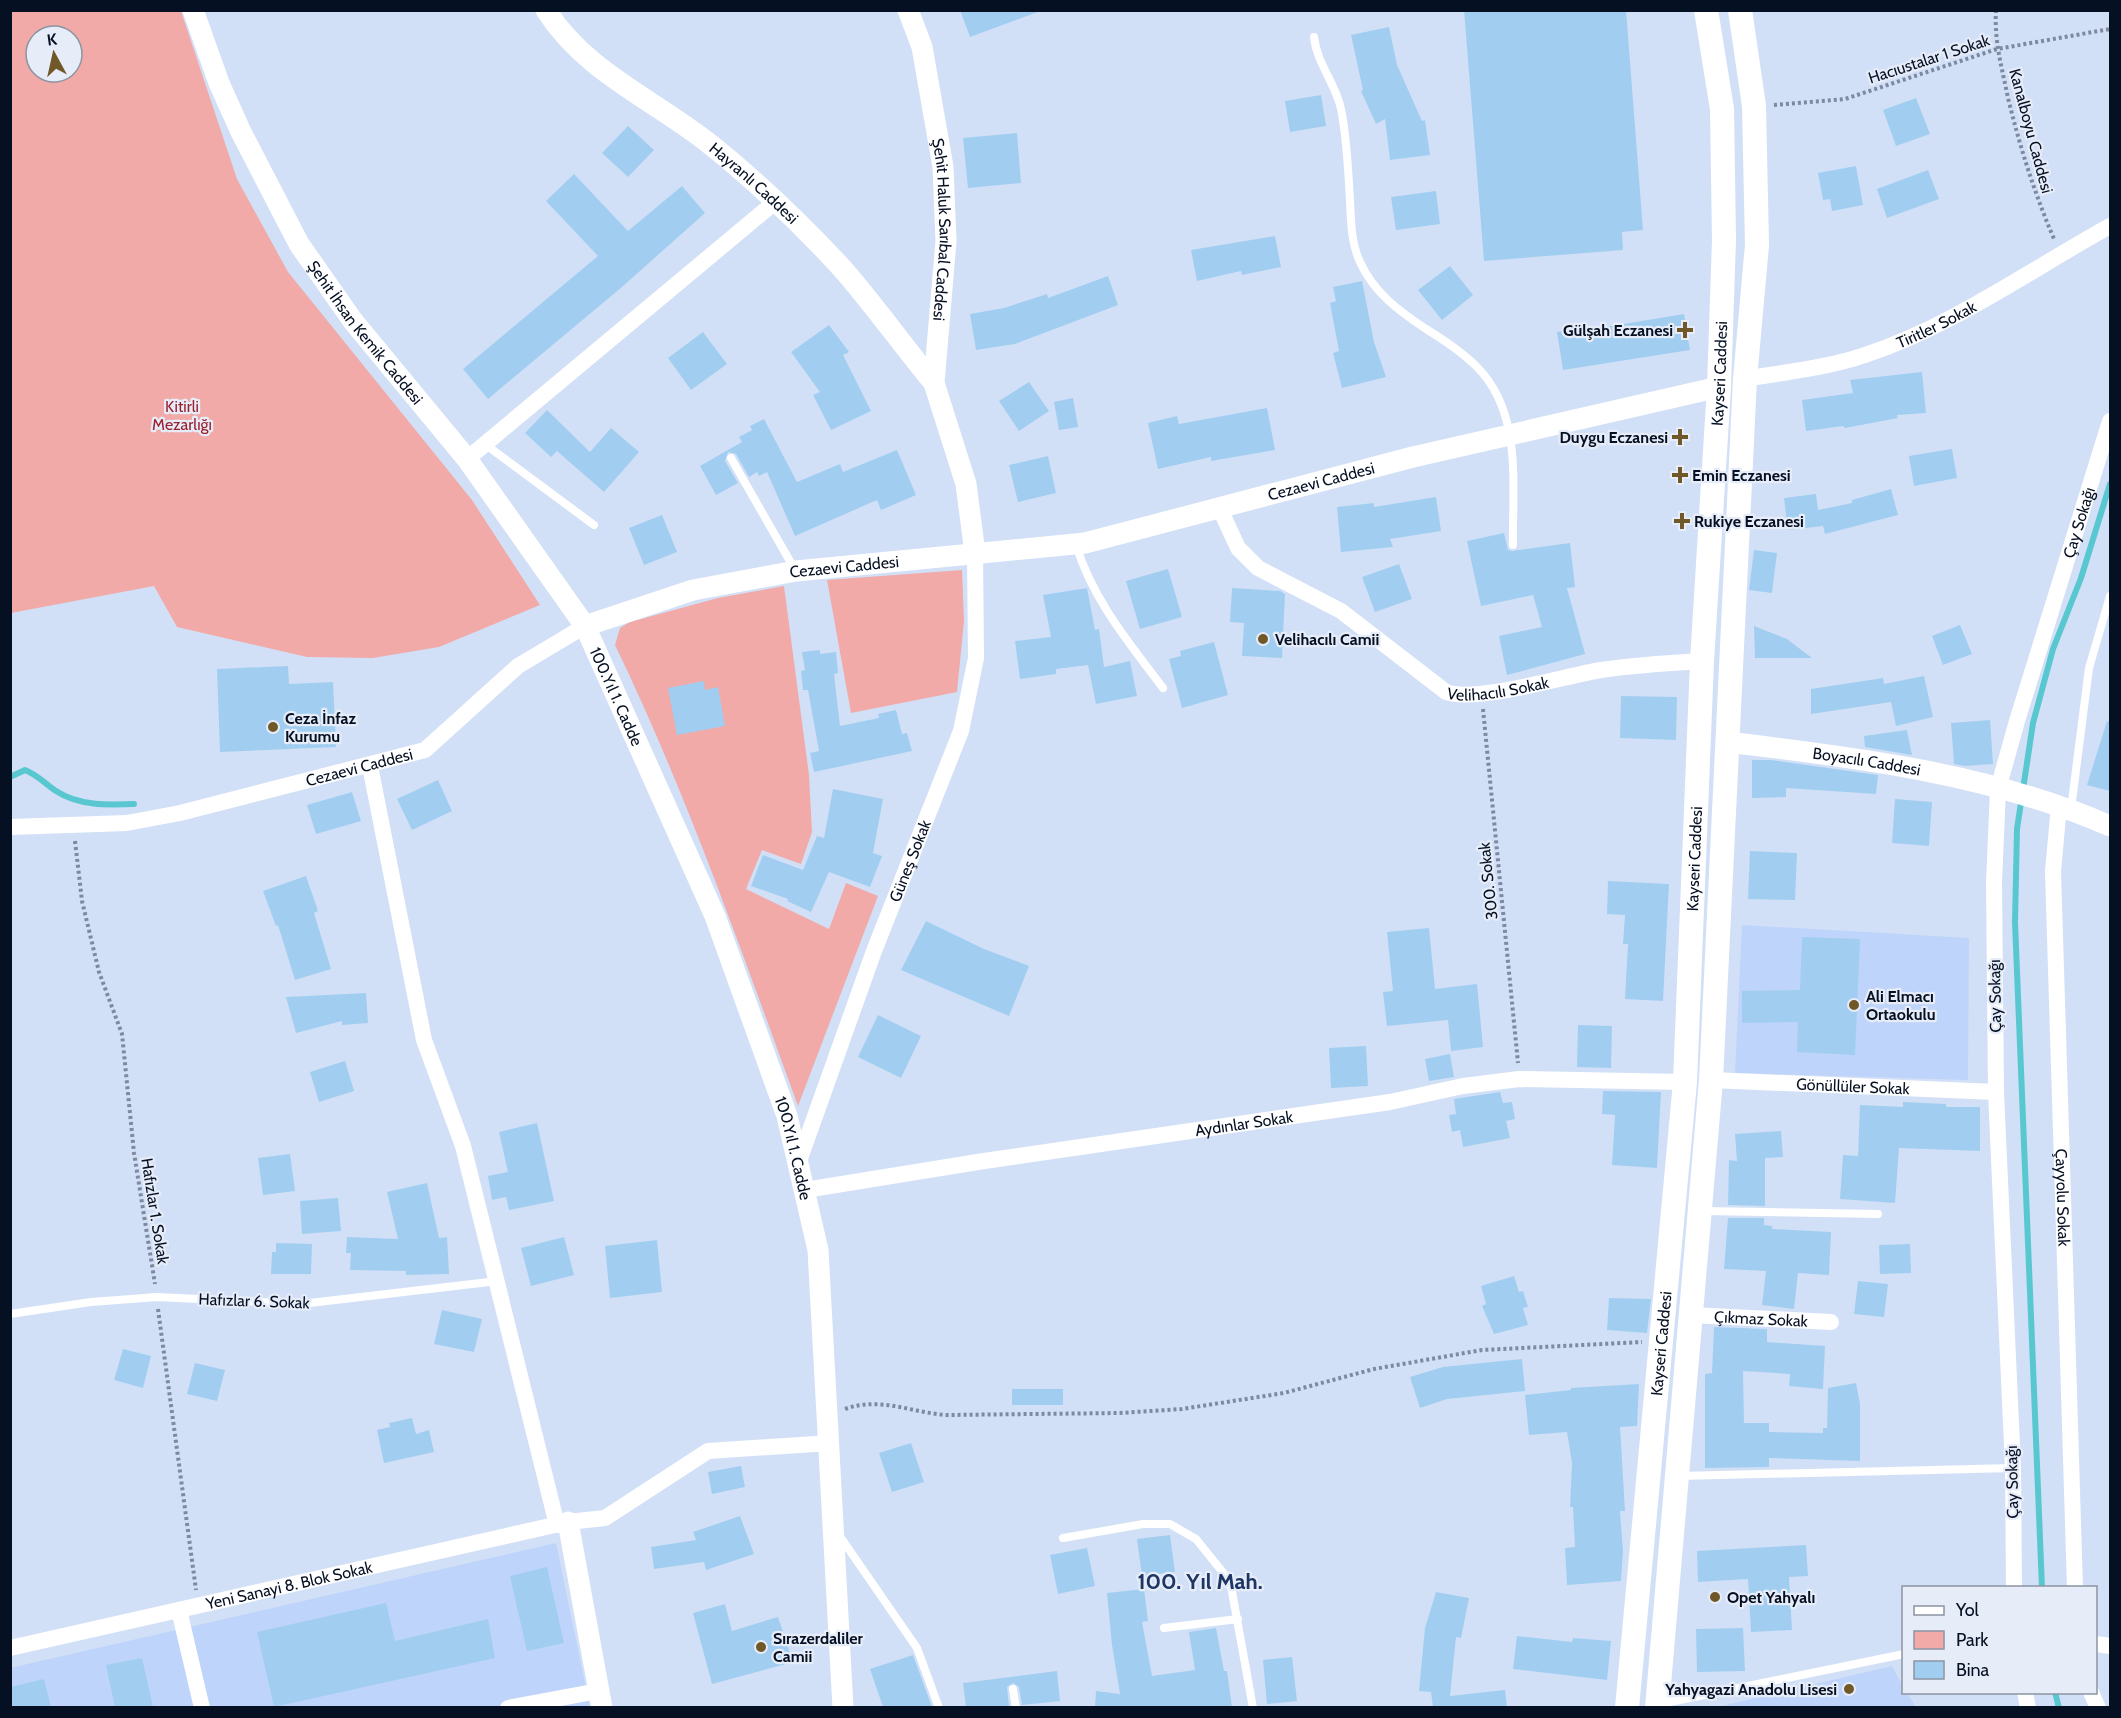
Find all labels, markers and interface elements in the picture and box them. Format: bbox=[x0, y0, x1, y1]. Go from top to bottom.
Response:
north arrow bbox=[24, 24, 84, 84]
text: K bbox=[46, 30, 58, 50]
street label: Hacıustalar 1 Sokak bbox=[1866, 30, 1993, 88]
street label: Kanalboyu Caddesi bbox=[2005, 67, 2057, 195]
street label: Şehit Haluk Sarıbal Caddesi bbox=[929, 137, 956, 322]
street label: Hayranlı Caddesi bbox=[706, 138, 802, 227]
street label: Şehit İhsan Kemik Caddesi bbox=[304, 257, 427, 408]
street label: Tiritler Sokak bbox=[1893, 296, 1980, 352]
place label: Gülşah Eczanesi bbox=[1563, 321, 1673, 340]
street label: Kayseri Caddesi bbox=[1707, 321, 1731, 427]
marker: Gülşah Eczanesi bbox=[1678, 323, 1692, 337]
park label: Kitirli Mezarlığı bbox=[152, 397, 212, 434]
place label: Duygu Eczanesi bbox=[1559, 428, 1668, 447]
marker: Duygu Eczanesi bbox=[1673, 430, 1687, 444]
street label: Cezaevi Caddesi bbox=[1266, 458, 1377, 504]
place label: Emin Eczanesi bbox=[1692, 466, 1791, 485]
marker: Emin Eczanesi bbox=[1673, 468, 1687, 482]
street label: Çay Sokağı bbox=[2059, 485, 2098, 560]
place label: Rukiye Eczanesi bbox=[1694, 512, 1804, 531]
marker: Rukiye Eczanesi bbox=[1675, 514, 1689, 528]
street label: Cezaevi Caddesi bbox=[788, 552, 900, 582]
place label: Velihacılı Camii bbox=[1275, 630, 1379, 649]
marker: Velihacılı Camii bbox=[1256, 632, 1270, 646]
street label: 100.Yıl 1. Cadde bbox=[586, 644, 647, 749]
street label: Velihacılı Sokak bbox=[1446, 672, 1551, 704]
place label: Ceza İnfaz Kurumu bbox=[285, 709, 357, 746]
marker: Ceza İnfaz Kurumu bbox=[266, 720, 280, 734]
street label: Boyacılı Caddesi bbox=[1812, 743, 1922, 779]
street label: Cezaevi Caddesi bbox=[304, 744, 415, 790]
street label: Kayseri Caddesi bbox=[1682, 806, 1706, 912]
street label: Güneş Sokak bbox=[885, 816, 935, 905]
street label: 300. Sokak bbox=[1474, 841, 1502, 921]
street label: Çay Sokağı bbox=[1985, 959, 2005, 1033]
place label: Ali Elmacı Ortaokulu bbox=[1866, 987, 1935, 1024]
marker: Ali Elmacı Ortaokulu bbox=[1847, 998, 1861, 1012]
street label: Gönüllüler Sokak bbox=[1796, 1074, 1911, 1098]
street label: 100.Yıl 1. Cadde bbox=[771, 1094, 816, 1202]
street label: Aydınlar Sokak bbox=[1194, 1107, 1295, 1140]
street label: Çayyolu Sokak bbox=[2052, 1148, 2074, 1248]
street label: Hafızlar 1. Sokak bbox=[137, 1157, 173, 1266]
street label: Hafızlar 6. Sokak bbox=[198, 1290, 311, 1312]
street label: Kayseri Caddesi bbox=[1646, 1290, 1675, 1397]
street label: Çıkmaz Sokak bbox=[1714, 1307, 1809, 1330]
street label: Çay Sokağı bbox=[2002, 1445, 2022, 1519]
street label: Yeni Sanayi 8. Blok Sokak bbox=[203, 1557, 375, 1613]
district label: 100. Yıl Mah. bbox=[1137, 1568, 1263, 1595]
legend bbox=[1902, 1586, 2097, 1694]
place label: Opet Yahyalı bbox=[1727, 1588, 1815, 1607]
marker: Opet Yahyalı bbox=[1708, 1590, 1722, 1604]
text: Yol bbox=[1955, 1599, 1980, 1621]
place label: Sırazerdaliler Camii bbox=[773, 1629, 864, 1666]
text: Park bbox=[1956, 1629, 1989, 1651]
marker: Sırazerdaliler Camii bbox=[754, 1640, 768, 1654]
text: Bina bbox=[1956, 1659, 1990, 1681]
place label: Yahyagazi Anadolu Lisesi bbox=[1664, 1680, 1837, 1699]
marker: Yahyagazi Anadolu Lisesi bbox=[1842, 1682, 1856, 1696]

